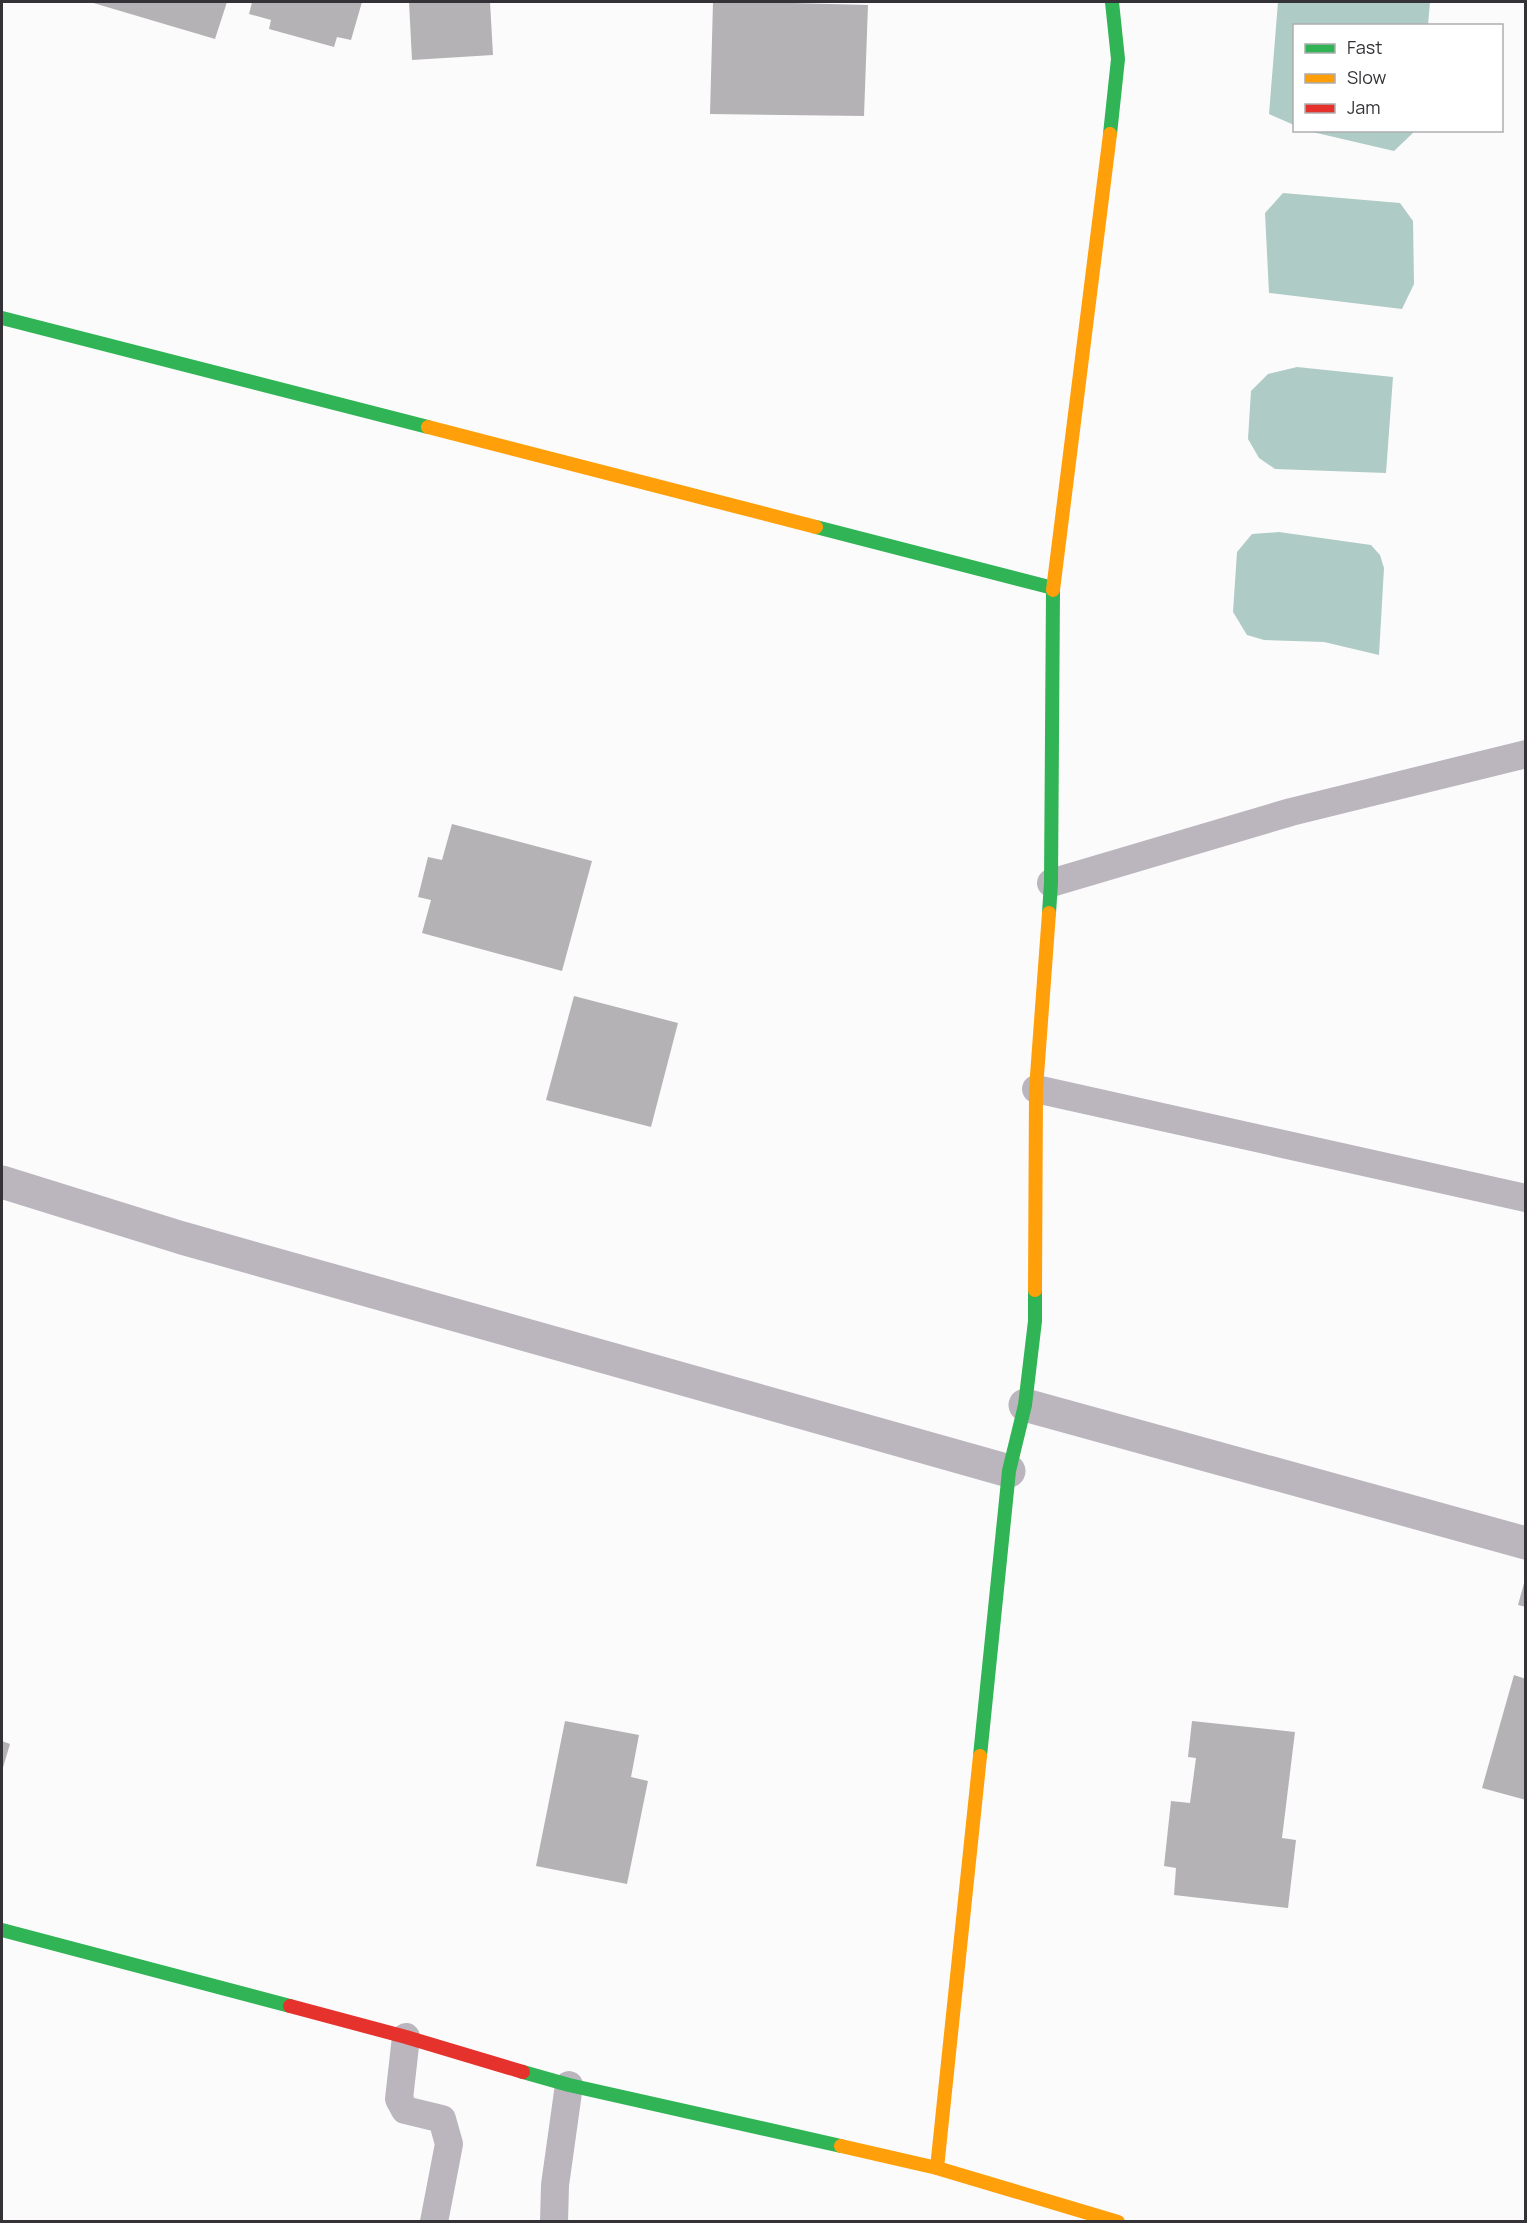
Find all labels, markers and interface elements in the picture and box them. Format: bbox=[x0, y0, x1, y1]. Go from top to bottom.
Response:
legend bbox=[1293, 24, 1503, 132]
text: Fast bbox=[1347, 35, 1382, 59]
text: Slow bbox=[1347, 65, 1387, 89]
text: Jam bbox=[1347, 95, 1381, 119]

